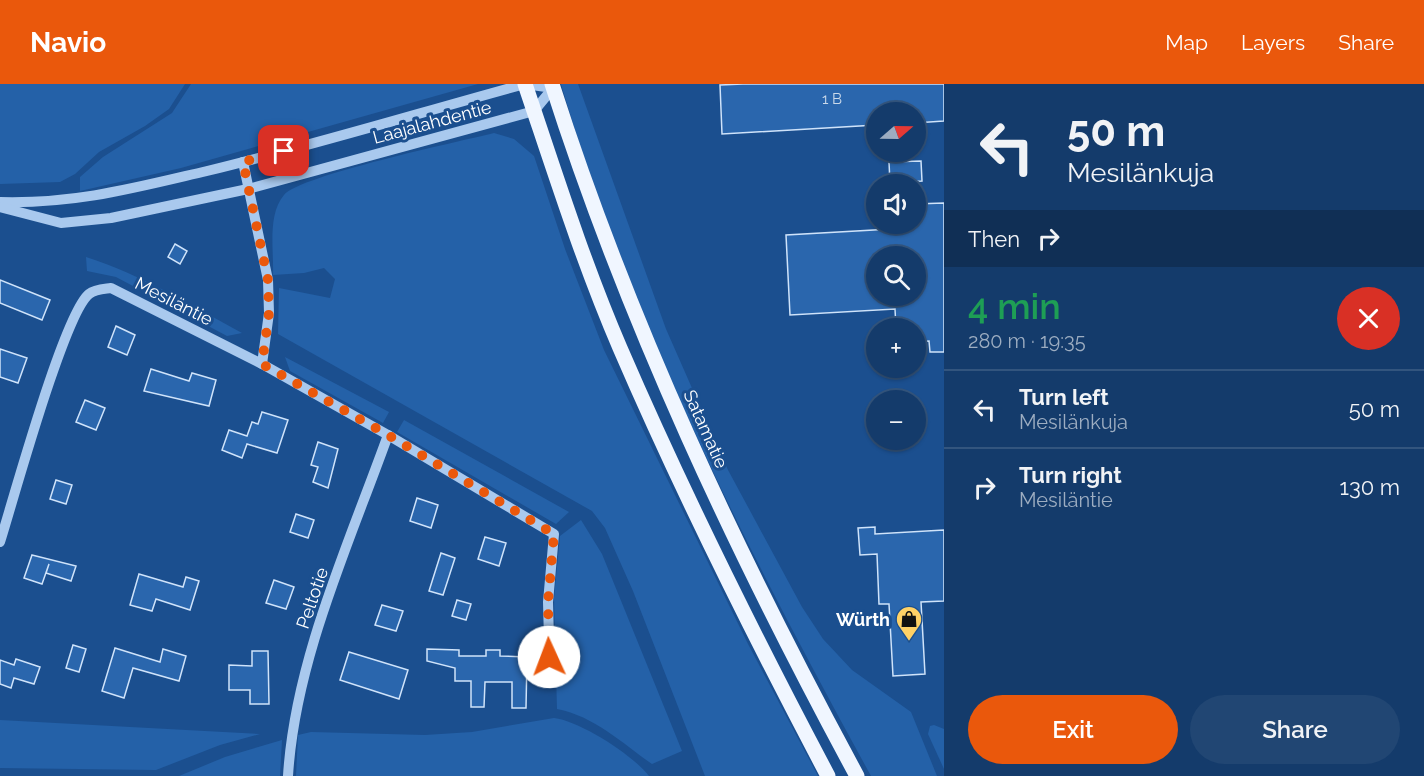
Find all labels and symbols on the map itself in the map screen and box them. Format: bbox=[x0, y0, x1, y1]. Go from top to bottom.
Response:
house number: 1 B bbox=[822, 90, 842, 108]
street label: Laajalahdentie bbox=[370, 96, 494, 148]
north arrow bbox=[866, 102, 926, 162]
pin bbox=[258, 125, 309, 176]
street label: Mesiläntie bbox=[132, 272, 217, 330]
street label: Satamatie bbox=[679, 387, 733, 472]
street label: Peltotie bbox=[292, 564, 332, 631]
shop icon: Würth bbox=[894, 604, 924, 642]
place label: Würth bbox=[836, 609, 890, 630]
position arrow bbox=[517, 625, 581, 689]

